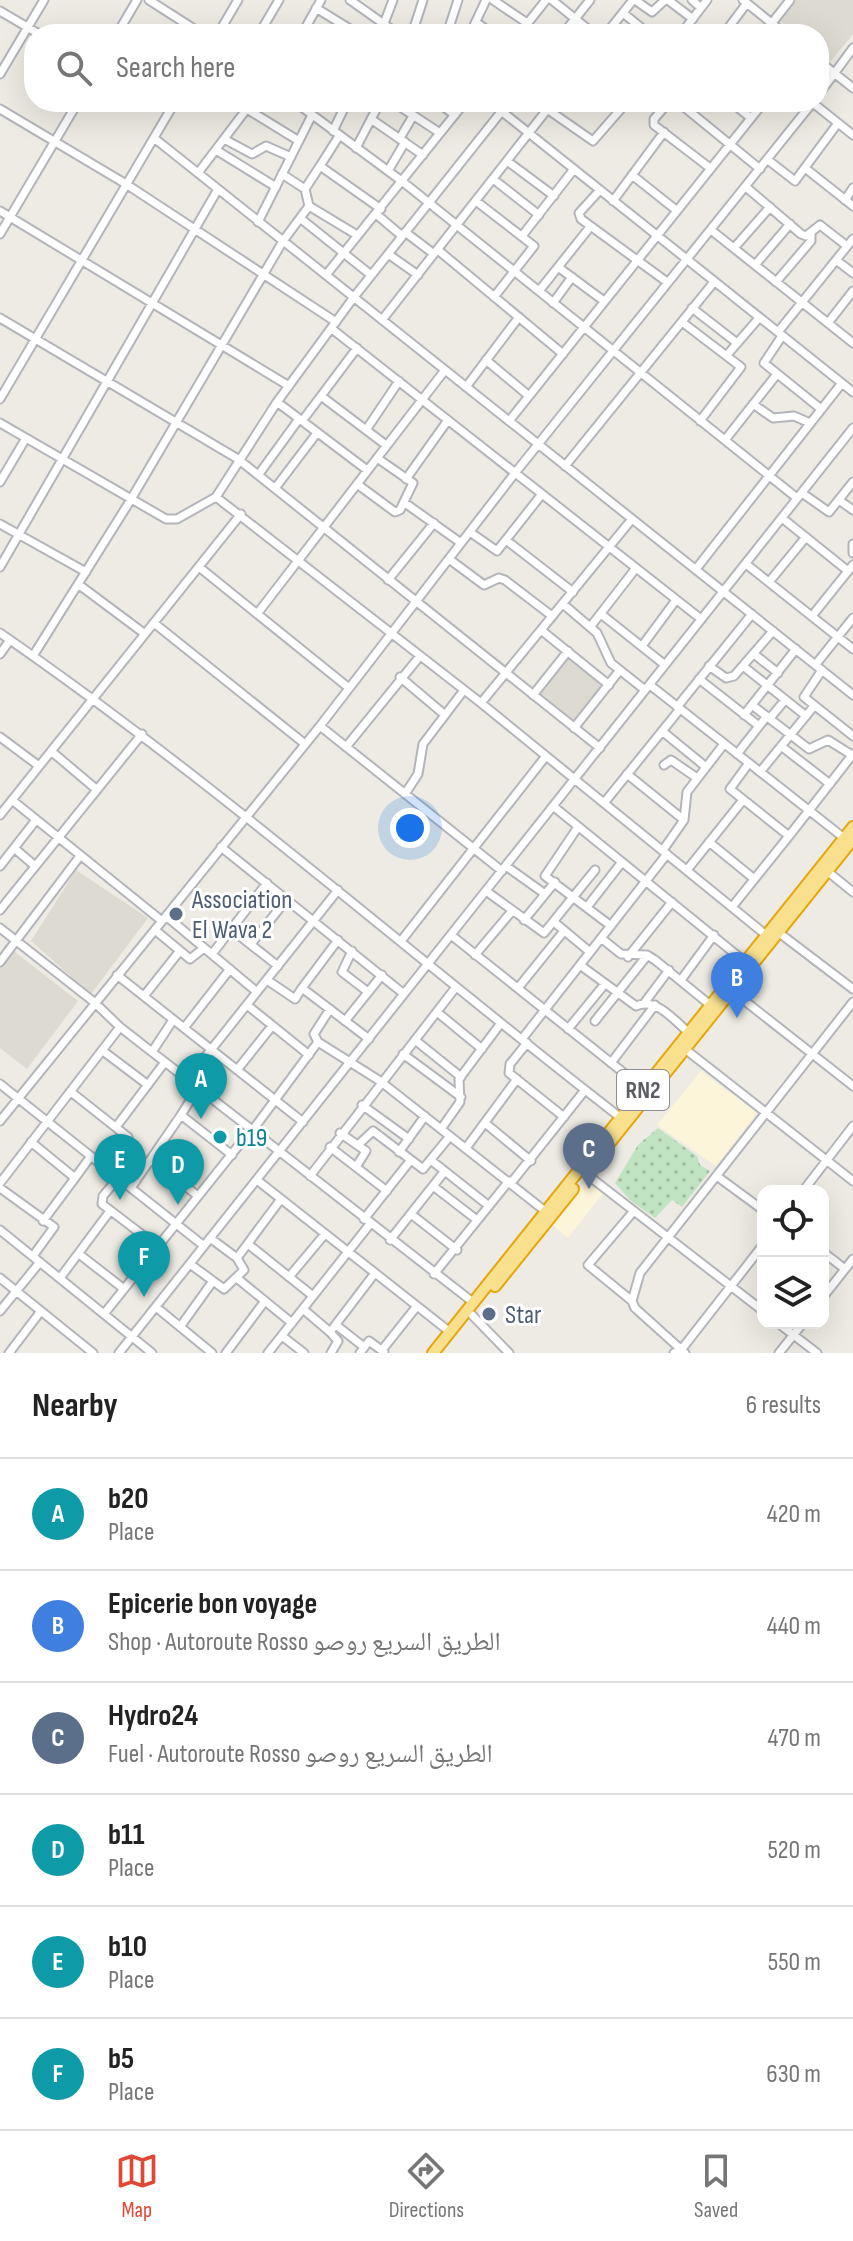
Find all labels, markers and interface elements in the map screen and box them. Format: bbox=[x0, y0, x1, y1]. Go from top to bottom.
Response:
search box bbox=[24, 24, 829, 112]
icon: search bbox=[52, 46, 96, 90]
text: Search here bbox=[116, 50, 235, 86]
your location bbox=[390, 808, 430, 848]
place label: Association El Wava 2 bbox=[191, 885, 292, 946]
marker: Association El Wava 2 bbox=[167, 905, 185, 923]
pin: B bbox=[711, 952, 763, 1018]
pin: A bbox=[175, 1053, 227, 1119]
road number: RN2 bbox=[617, 1070, 669, 1110]
place label: b19 bbox=[236, 1123, 267, 1154]
pin: C bbox=[563, 1123, 615, 1189]
marker: b19 bbox=[211, 1128, 229, 1146]
pin: E bbox=[94, 1134, 146, 1200]
pin: D bbox=[152, 1139, 204, 1205]
map controls bbox=[757, 1185, 829, 1329]
button: locate bbox=[757, 1185, 829, 1257]
pin: F bbox=[118, 1231, 170, 1297]
button: layers bbox=[757, 1257, 829, 1329]
place label: Star bbox=[505, 1300, 542, 1331]
marker: Star bbox=[480, 1305, 498, 1323]
text: Nearby bbox=[32, 1385, 118, 1426]
text: 6 results bbox=[746, 1390, 821, 1421]
text: b20 bbox=[108, 1481, 148, 1517]
text: A bbox=[52, 1499, 64, 1530]
text: 420 m bbox=[767, 1499, 821, 1530]
text: Place bbox=[108, 1517, 155, 1548]
text: Epicerie bon voyage bbox=[108, 1586, 317, 1622]
text: B bbox=[52, 1611, 64, 1642]
text: 440 m bbox=[767, 1611, 821, 1642]
text: Shop · Autoroute Rosso الطريق السريع روصو bbox=[108, 1627, 501, 1658]
text: Hydro24 bbox=[108, 1698, 198, 1734]
text: C bbox=[51, 1723, 65, 1754]
text: 470 m bbox=[768, 1723, 821, 1754]
text: Fuel · Autoroute Rosso الطريق السريع روصو bbox=[108, 1739, 493, 1770]
text: b11 bbox=[108, 1817, 145, 1853]
text: D bbox=[51, 1835, 65, 1866]
text: 520 m bbox=[767, 1835, 821, 1866]
text: Place bbox=[108, 1853, 155, 1884]
text: b10 bbox=[108, 1929, 147, 1965]
text: E bbox=[52, 1947, 64, 1978]
text: 550 m bbox=[768, 1947, 821, 1978]
text: Place bbox=[108, 1965, 155, 1996]
text: b5 bbox=[108, 2041, 134, 2077]
text: F bbox=[53, 2059, 63, 2090]
text: 630 m bbox=[766, 2059, 821, 2090]
text: Place bbox=[108, 2077, 155, 2108]
tab: Map bbox=[115, 2149, 159, 2224]
tab: Directions bbox=[389, 2149, 464, 2224]
tab: Saved bbox=[694, 2149, 738, 2224]

